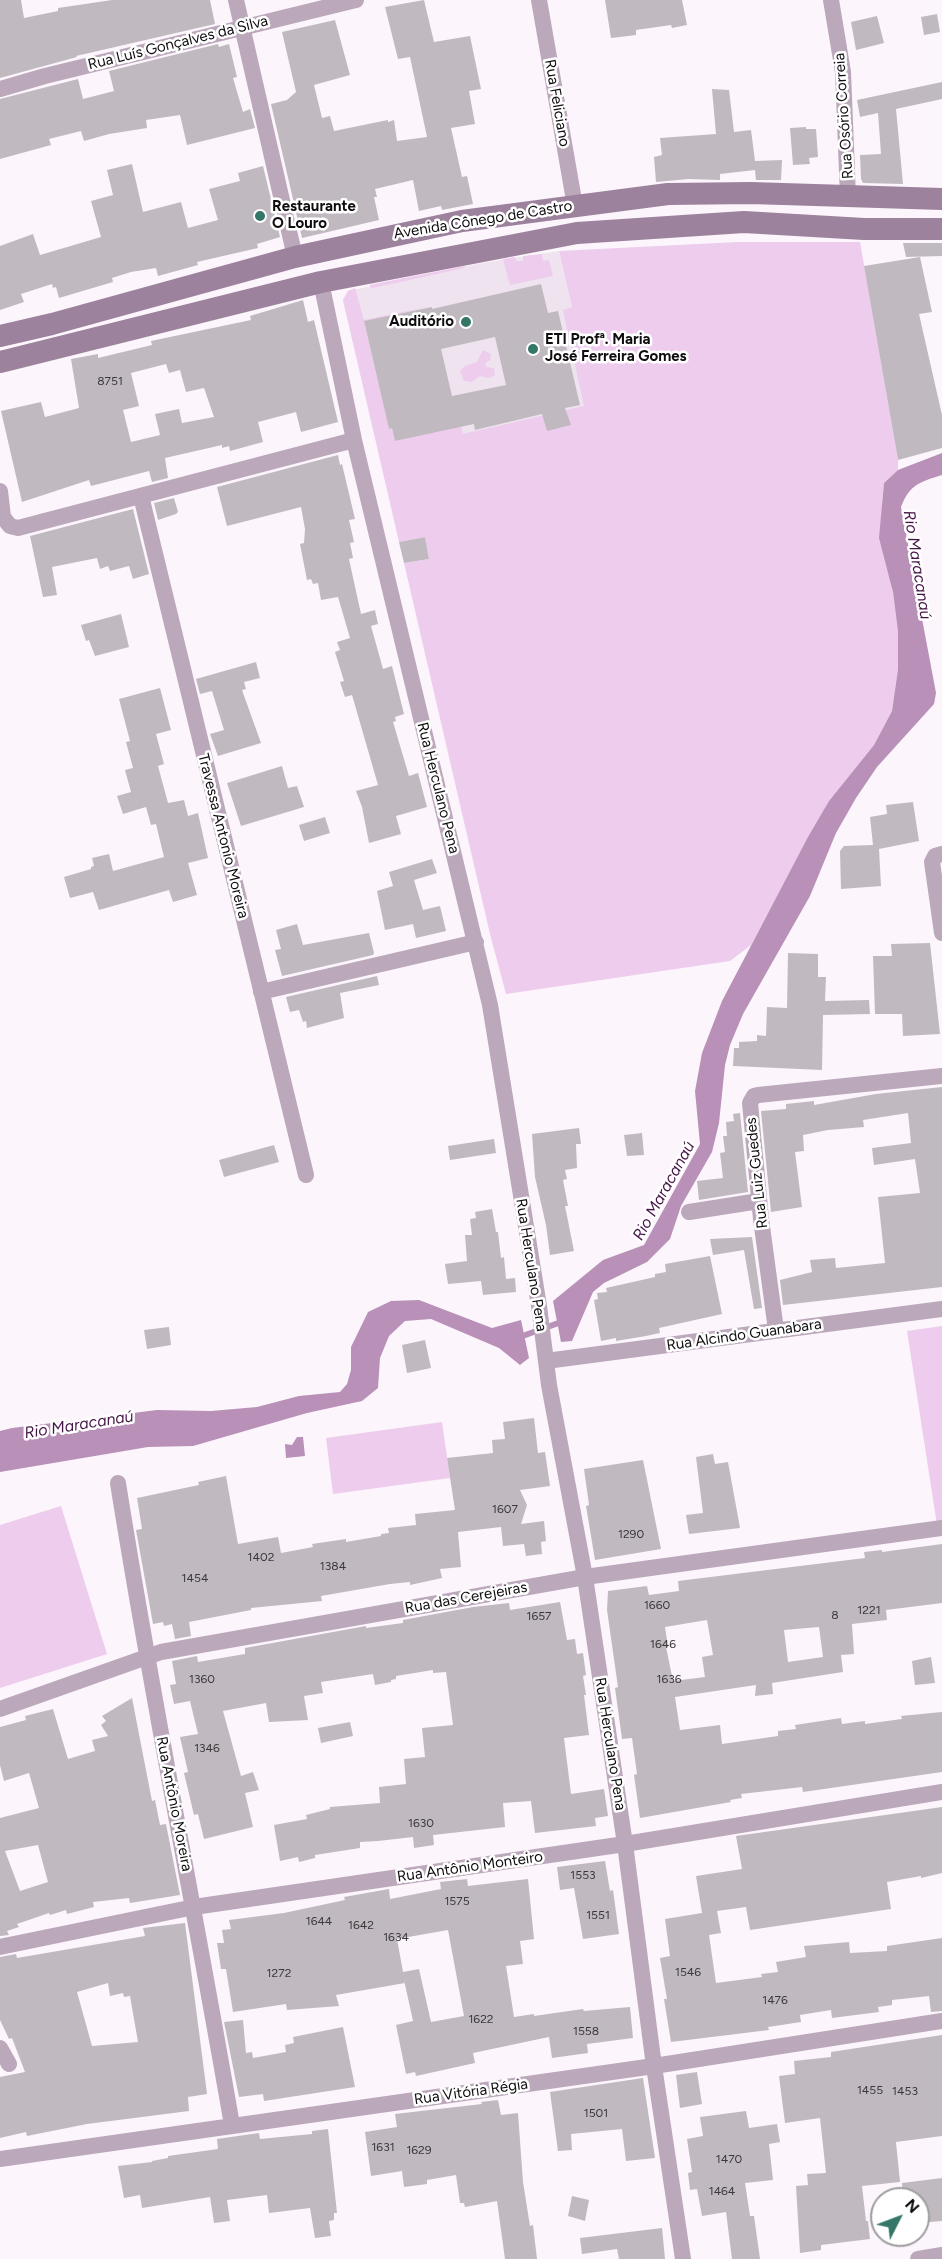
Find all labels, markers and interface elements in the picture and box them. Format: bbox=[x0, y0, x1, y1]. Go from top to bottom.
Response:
street label: Rua Luís Gonçalves da Silva bbox=[86, 12, 270, 74]
street label: Rua Osório Correia bbox=[831, 52, 857, 180]
street label: Rua Feliciano bbox=[540, 58, 574, 148]
street label: Avenida Cônego de Castro bbox=[392, 197, 574, 243]
place label: Restaurante O Louro bbox=[272, 198, 356, 233]
marker: Restaurante O Louro bbox=[253, 209, 267, 223]
place label: Auditório bbox=[389, 313, 454, 331]
marker: Auditório bbox=[459, 315, 473, 329]
place label: ETI Profª. Maria José Ferreira Gomes bbox=[545, 331, 687, 366]
marker: ETI Profª. Maria José Ferreira Gomes bbox=[526, 342, 540, 356]
house number: 8751 bbox=[97, 374, 123, 388]
water label: Rio Maracanaú bbox=[899, 509, 935, 621]
street label: Rua Herculano Pena bbox=[413, 721, 463, 855]
street label: Travessa Antonio Moreira bbox=[194, 752, 252, 920]
street label: Rua Luiz Guedes bbox=[742, 1116, 772, 1230]
water label: Rio Maracanaú bbox=[629, 1138, 699, 1244]
street label: Rua Herculano Pena bbox=[512, 1197, 550, 1333]
street label: Rua Alcindo Guanabara bbox=[665, 1315, 823, 1355]
water label: Rio Maracanaú bbox=[23, 1407, 135, 1443]
house number: 1607 bbox=[492, 1502, 518, 1516]
house number: 1290 bbox=[618, 1527, 644, 1541]
house number: 1402 bbox=[248, 1550, 274, 1564]
house number: 1384 bbox=[320, 1559, 346, 1573]
house number: 1454 bbox=[182, 1571, 208, 1585]
street label: Rua das Cerejeiras bbox=[403, 1578, 529, 1618]
house number: 1660 bbox=[644, 1598, 670, 1612]
house number: 1221 bbox=[857, 1603, 881, 1617]
house number: 8 bbox=[831, 1608, 839, 1622]
house number: 1657 bbox=[526, 1609, 552, 1623]
house number: 1646 bbox=[650, 1637, 676, 1651]
house number: 1360 bbox=[189, 1672, 215, 1686]
house number: 1636 bbox=[656, 1672, 682, 1686]
street label: Rua Herculano Pena bbox=[591, 1676, 629, 1812]
street label: Rua Antônio Moreira bbox=[152, 1735, 196, 1873]
house number: 1346 bbox=[194, 1741, 220, 1755]
house number: 1630 bbox=[408, 1816, 434, 1830]
street label: Rua Antônio Monteiro bbox=[396, 1848, 544, 1886]
house number: 1553 bbox=[570, 1868, 596, 1882]
house number: 1575 bbox=[444, 1894, 470, 1908]
house number: 1551 bbox=[586, 1908, 610, 1922]
house number: 1644 bbox=[306, 1914, 332, 1928]
house number: 1642 bbox=[348, 1918, 374, 1932]
house number: 1634 bbox=[383, 1930, 409, 1944]
house number: 1546 bbox=[675, 1965, 701, 1979]
house number: 1272 bbox=[267, 1966, 291, 1980]
house number: 1476 bbox=[762, 1993, 788, 2007]
house number: 1622 bbox=[468, 2012, 494, 2026]
house number: 1558 bbox=[573, 2024, 599, 2038]
street label: Rua Vitória Régia bbox=[413, 2075, 529, 2109]
house number: 1455 bbox=[857, 2083, 883, 2097]
house number: 1453 bbox=[892, 2084, 918, 2098]
house number: 1501 bbox=[584, 2106, 608, 2120]
house number: 1631 bbox=[371, 2140, 395, 2154]
house number: 1629 bbox=[406, 2143, 432, 2157]
house number: 1470 bbox=[716, 2152, 742, 2166]
house number: 1464 bbox=[709, 2184, 735, 2198]
north arrow bbox=[870, 2187, 930, 2247]
text: N bbox=[901, 2195, 923, 2217]

